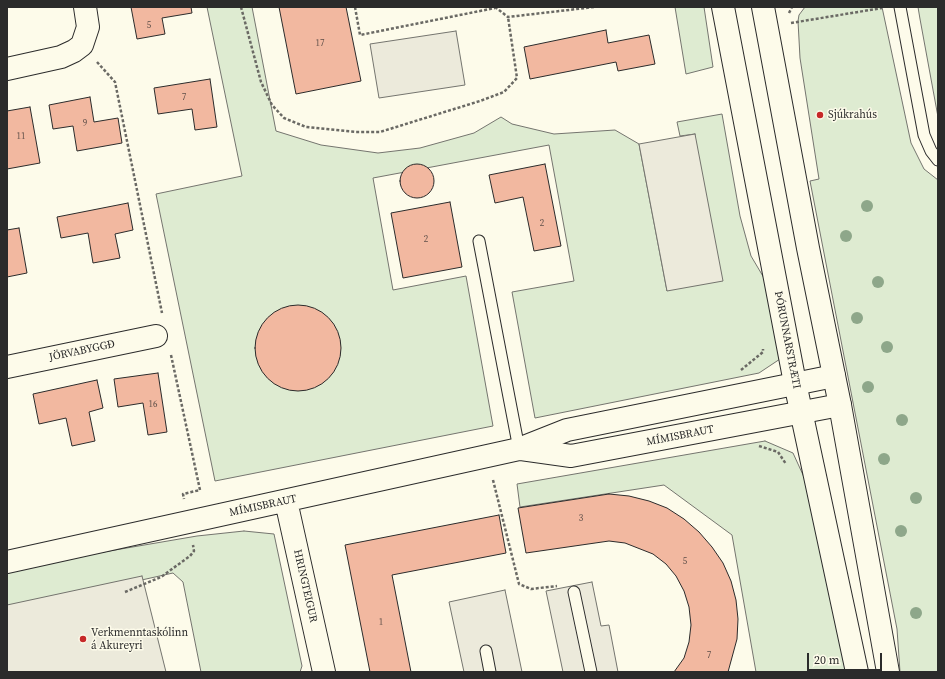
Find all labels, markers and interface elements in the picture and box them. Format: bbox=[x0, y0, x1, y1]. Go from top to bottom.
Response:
house number: 5 bbox=[147, 21, 151, 31]
house number: 17 bbox=[316, 39, 324, 49]
house number: 7 bbox=[182, 93, 186, 103]
place label: Sjúkrahús bbox=[828, 108, 877, 122]
marker: Sjúkrahús bbox=[815, 110, 825, 120]
house number: 9 bbox=[83, 119, 87, 129]
house number: 11 bbox=[17, 132, 25, 142]
house number: 2 bbox=[540, 219, 544, 229]
house number: 2 bbox=[424, 235, 428, 245]
street label: ÞÓRUNNARSTRÆTI bbox=[771, 290, 803, 390]
street label: JÖRVABYGGÐ bbox=[48, 338, 116, 364]
house number: 16 bbox=[149, 400, 157, 410]
street label: MÍMISBRAUT bbox=[645, 423, 715, 449]
street label: MÍMISBRAUT bbox=[228, 492, 298, 520]
house number: 3 bbox=[579, 514, 583, 524]
street label: HRINGTEIGUR bbox=[290, 548, 320, 624]
house number: 5 bbox=[683, 557, 687, 567]
house number: 1 bbox=[379, 618, 383, 628]
place label: Verkmenntaskólinn á Akureyri bbox=[91, 626, 188, 652]
marker: Verkmenntaskólinn á Akureyri bbox=[78, 634, 88, 644]
scale bar bbox=[809, 645, 884, 671]
house number: 7 bbox=[707, 651, 711, 661]
text: 20 m bbox=[814, 652, 840, 668]

